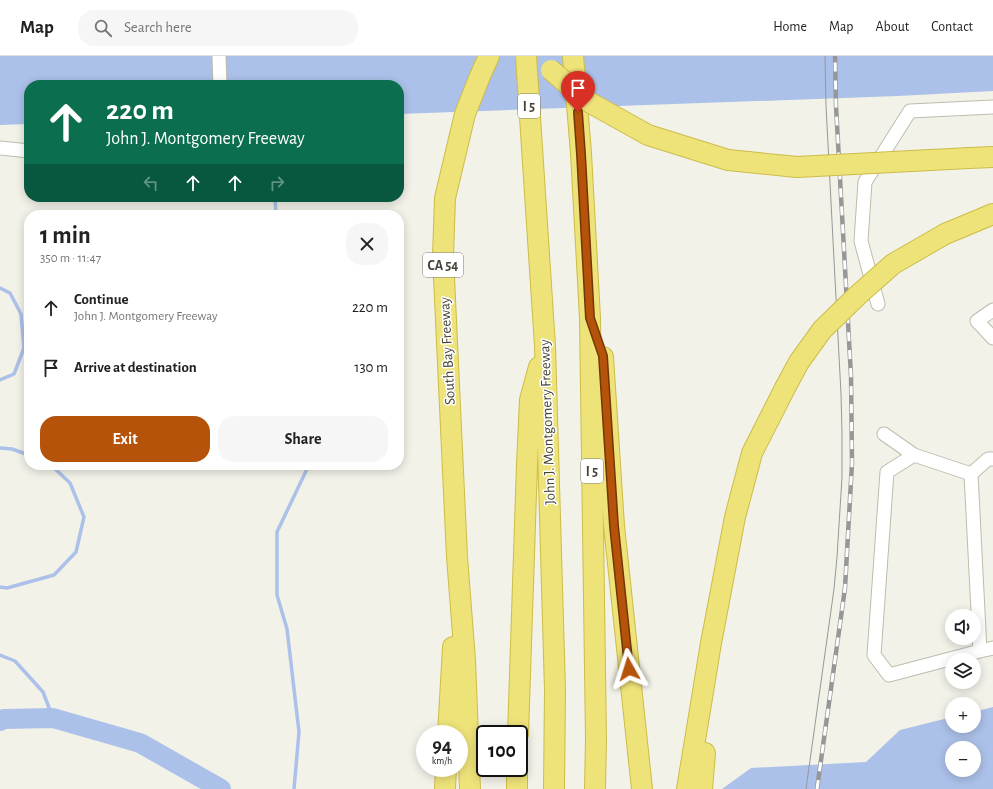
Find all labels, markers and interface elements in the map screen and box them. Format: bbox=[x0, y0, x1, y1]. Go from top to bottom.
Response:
search box bbox=[78, 10, 358, 46]
icon: search bbox=[92, 17, 114, 39]
text: Map bbox=[20, 18, 54, 37]
text: Search here bbox=[124, 20, 192, 35]
text: Home bbox=[773, 20, 807, 34]
text: Map bbox=[829, 20, 853, 34]
text: About bbox=[875, 20, 909, 34]
text: Contact bbox=[931, 20, 973, 34]
pin bbox=[561, 71, 595, 112]
icon: arrive bbox=[567, 77, 589, 99]
road number: I 5 bbox=[518, 94, 540, 118]
icon: ahead bbox=[40, 96, 92, 148]
text: 220 m bbox=[106, 97, 174, 125]
text: John J. Montgomery Freeway bbox=[106, 130, 305, 148]
icon: left bbox=[140, 172, 162, 194]
icon: ahead bbox=[182, 172, 204, 194]
icon: ahead bbox=[224, 172, 246, 194]
icon: right bbox=[266, 172, 288, 194]
button: close bbox=[346, 223, 388, 265]
text: 1 min bbox=[40, 224, 91, 248]
text: 350 m · 11:47 bbox=[40, 252, 101, 265]
road number: CA 54 bbox=[423, 253, 463, 277]
text: Continue bbox=[74, 292, 129, 307]
street label: South Bay Freeway bbox=[437, 296, 458, 405]
icon: ahead bbox=[40, 297, 62, 319]
text: 220 m bbox=[352, 300, 388, 315]
text: John J. Montgomery Freeway bbox=[74, 310, 218, 323]
street label: John J. Montgomery Freeway bbox=[537, 338, 558, 505]
icon: arrive bbox=[40, 357, 62, 379]
text: Arrive at destination bbox=[74, 360, 197, 375]
text: 130 m bbox=[354, 360, 388, 375]
button: Exit bbox=[40, 416, 210, 462]
button: Share bbox=[218, 416, 388, 462]
road number: I 5 bbox=[581, 459, 603, 483]
map controls bbox=[945, 609, 981, 777]
button: sound bbox=[945, 609, 981, 645]
position arrow bbox=[608, 648, 650, 690]
button: layers bbox=[945, 653, 981, 689]
button: + bbox=[945, 697, 981, 733]
speed limit sign: 100 bbox=[476, 725, 528, 777]
text: 94 bbox=[432, 736, 452, 756]
button: − bbox=[945, 741, 981, 777]
text: km/h bbox=[432, 756, 452, 766]

